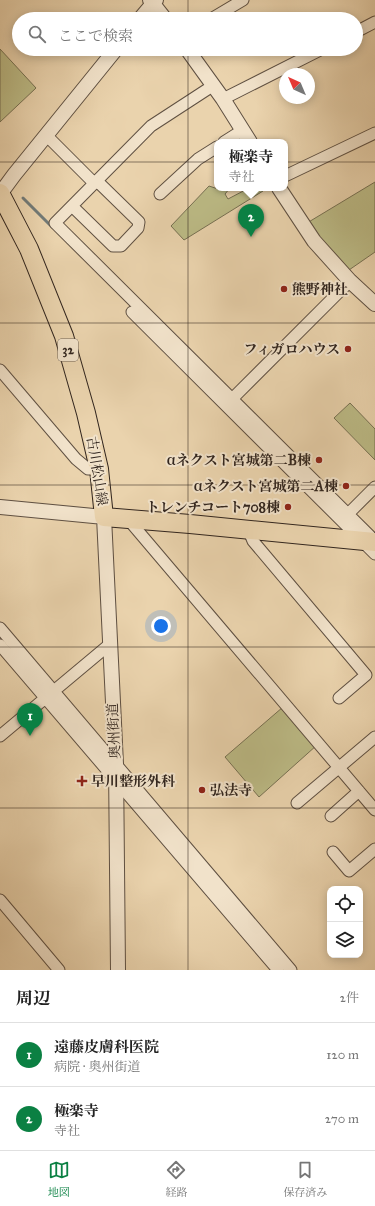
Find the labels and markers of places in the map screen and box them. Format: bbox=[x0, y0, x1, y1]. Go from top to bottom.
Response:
pin: 2 bbox=[238, 204, 264, 237]
place label: 熊野神社 bbox=[292, 281, 348, 298]
marker: 熊野神社 bbox=[279, 284, 289, 294]
place label: フィガロハウス bbox=[244, 341, 340, 358]
marker: フィガロハウス bbox=[343, 344, 353, 354]
place label: αネクスト宮城第二B棟 bbox=[167, 452, 311, 469]
marker: αネクスト宮城第二B棟 bbox=[314, 455, 324, 465]
place label: αネクスト宮城第二A棟 bbox=[194, 478, 338, 495]
marker: αネクスト宮城第二A棟 bbox=[341, 481, 351, 491]
place label: トレンチコート708棟 bbox=[146, 499, 280, 516]
marker: トレンチコート708棟 bbox=[283, 502, 293, 512]
pin: 1 bbox=[17, 703, 43, 736]
place label: 早川整形外科 bbox=[91, 773, 176, 790]
marker: 早川整形外科 bbox=[76, 775, 88, 787]
place label: 弘法寺 bbox=[210, 782, 252, 799]
marker: 弘法寺 bbox=[197, 785, 207, 795]

